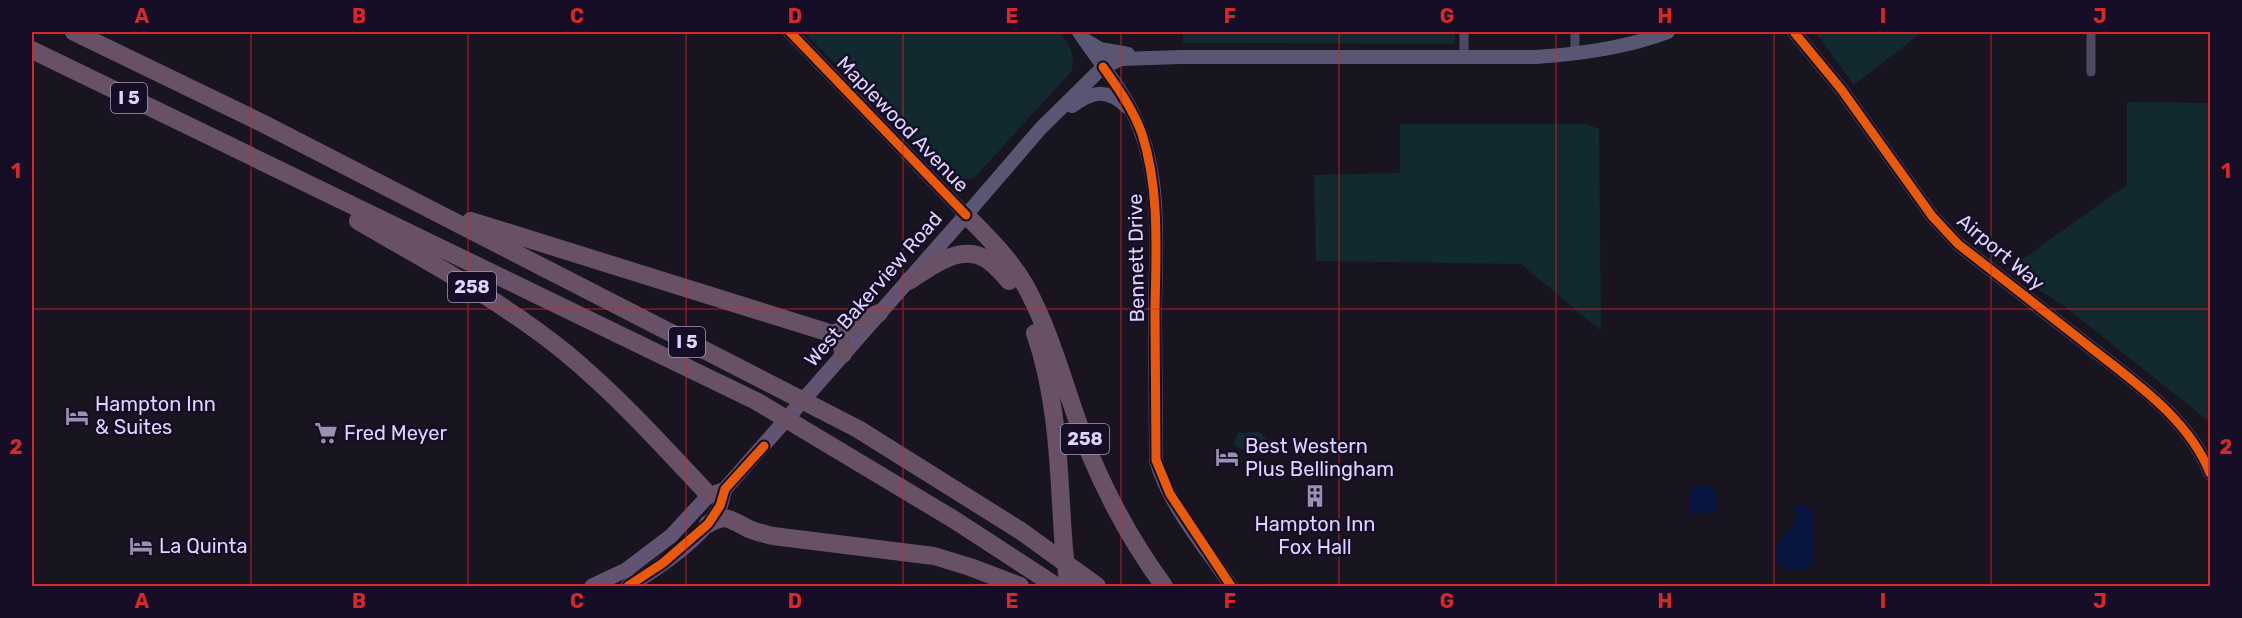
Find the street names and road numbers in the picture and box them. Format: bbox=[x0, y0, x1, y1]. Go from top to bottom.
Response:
street label: Maplewood Avenue bbox=[832, 51, 974, 197]
road number: I 5 bbox=[111, 83, 147, 113]
street label: Bennett Drive bbox=[1123, 193, 1149, 323]
street label: West Bakerview Road bbox=[799, 207, 947, 371]
street label: Airport Way bbox=[1952, 209, 2050, 295]
road number: 258 bbox=[448, 272, 496, 302]
road number: I 5 bbox=[669, 327, 705, 357]
road number: 258 bbox=[1061, 424, 1109, 454]

